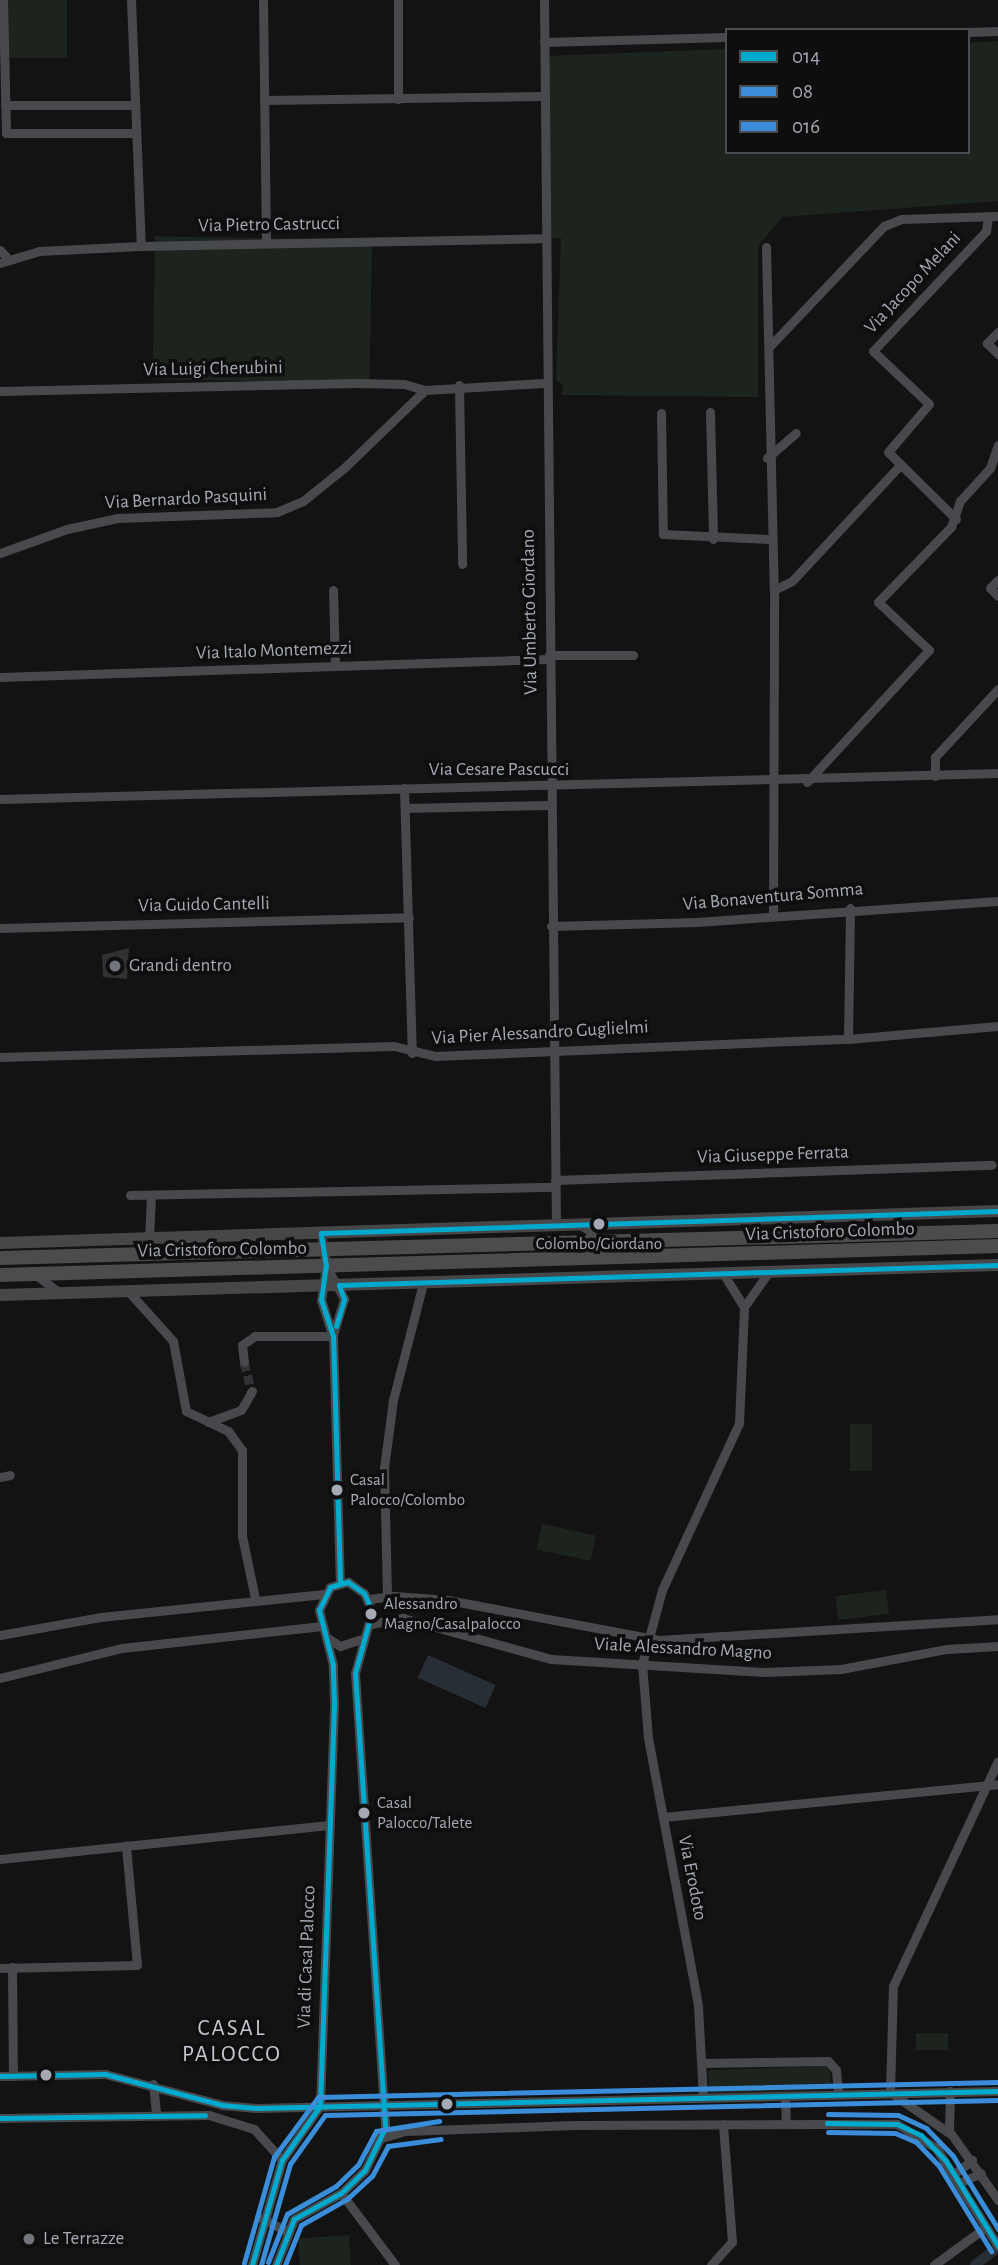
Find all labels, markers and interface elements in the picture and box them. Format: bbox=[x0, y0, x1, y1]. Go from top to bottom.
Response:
legend bbox=[725, 28, 970, 154]
text: 014 bbox=[792, 46, 820, 67]
text: 08 bbox=[792, 81, 813, 102]
text: 016 bbox=[792, 116, 820, 137]
street label: Via Pietro Castrucci bbox=[198, 212, 340, 238]
street label: Via Jacopo Melani bbox=[860, 227, 966, 339]
street label: Via Luigi Cherubini bbox=[143, 356, 283, 382]
street label: Via Bernardo Pasquini bbox=[104, 483, 268, 515]
street label: Via Umberto Giordano bbox=[517, 529, 543, 695]
street label: Via Italo Montemezzi bbox=[195, 637, 353, 665]
street label: Via Cesare Pascucci bbox=[429, 759, 569, 781]
street label: Via Bonaventura Somma bbox=[682, 878, 864, 916]
street label: Via Guido Cantelli bbox=[138, 892, 270, 918]
place label: Grandi dentro bbox=[129, 955, 232, 977]
marker: Grandi dentro bbox=[107, 958, 123, 974]
street label: Via Pier Alessandro Guglielmi bbox=[431, 1016, 649, 1050]
street label: Via Giuseppe Ferrata bbox=[697, 1141, 849, 1169]
marker: Colombo/Giordano bbox=[592, 1217, 606, 1231]
street label: Via Cristoforo Colombo bbox=[745, 1218, 915, 1246]
place label: Colombo/Giordano bbox=[536, 1234, 662, 1254]
street label: Via Cristoforo Colombo bbox=[137, 1237, 307, 1263]
place label: Casal Palocco/Colombo bbox=[350, 1470, 465, 1510]
marker: Casal Palocco/Colombo bbox=[330, 1483, 344, 1497]
place label: Alessandro Magno/Casalpalocco bbox=[384, 1594, 521, 1634]
marker: Alessandro Magno/Casalpalocco bbox=[364, 1607, 378, 1621]
street label: Viale Alessandro Magno bbox=[594, 1633, 772, 1665]
place label: Casal Palocco/Talete bbox=[377, 1793, 472, 1833]
marker: Casal Palocco/Talete bbox=[357, 1806, 371, 1820]
street label: Via Erodoto bbox=[673, 1834, 711, 1922]
street label: Via di Casal Palocco bbox=[293, 1885, 321, 2029]
district label: CASAL PALOCCO bbox=[183, 2015, 281, 2069]
unlabelled marker bbox=[39, 2068, 53, 2082]
unlabelled marker bbox=[440, 2097, 454, 2111]
place label: Le Terrazze bbox=[43, 2228, 124, 2250]
marker: Le Terrazze bbox=[21, 2231, 37, 2247]

